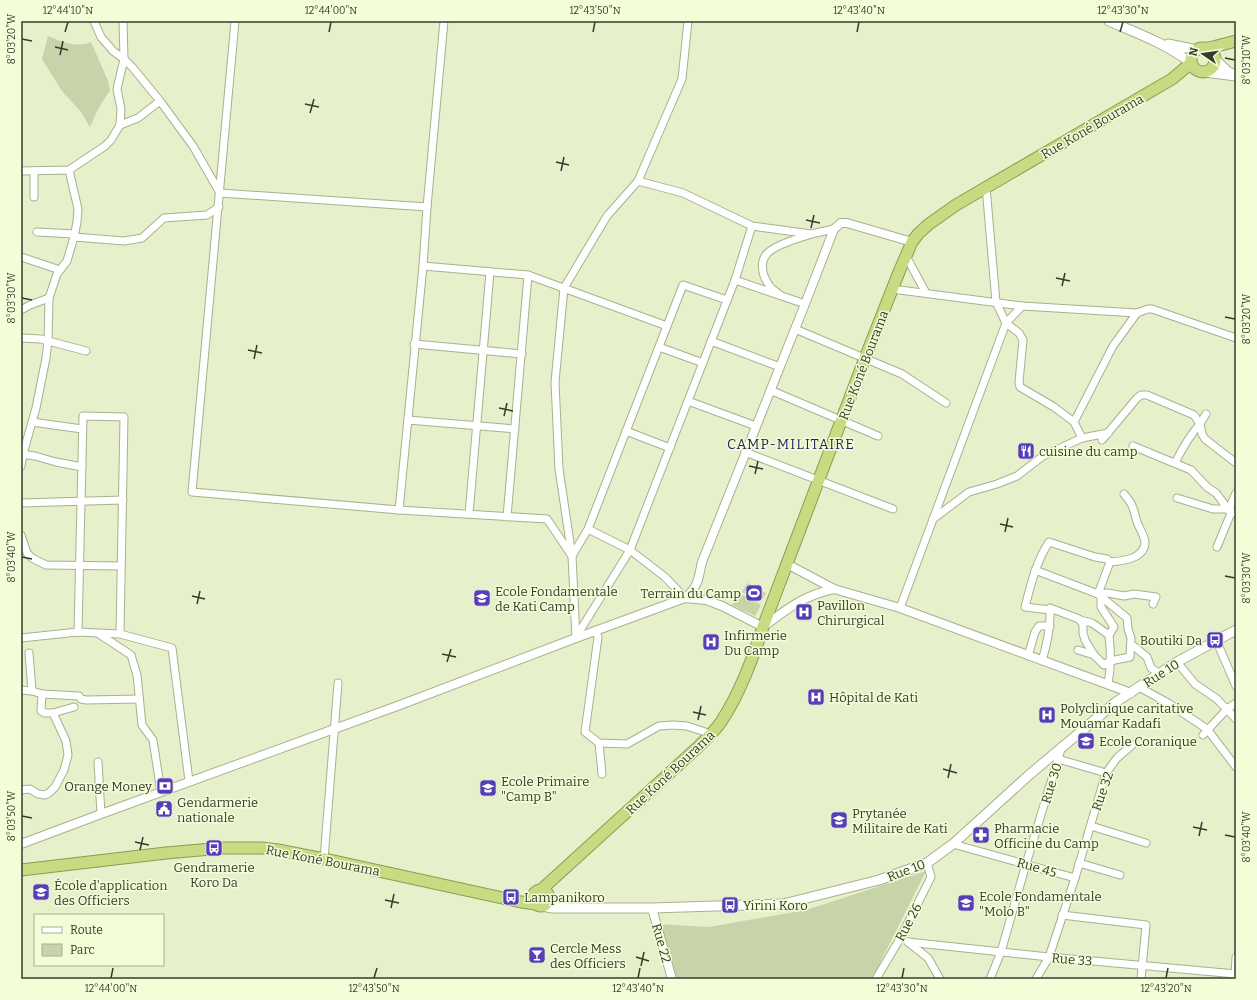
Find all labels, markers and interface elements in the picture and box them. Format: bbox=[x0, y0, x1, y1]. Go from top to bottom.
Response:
text: 12°44'10"N bbox=[43, 5, 93, 17]
text: 12°44'00"N bbox=[305, 5, 357, 17]
text: 12°43'50"N bbox=[569, 5, 621, 17]
text: 12°43'40"N bbox=[833, 5, 885, 17]
text: 12°43'30"N bbox=[1097, 5, 1149, 17]
text: 8°03'20"W bbox=[6, 13, 18, 64]
north arrow bbox=[1183, 34, 1223, 74]
text: 8°03'10"W bbox=[1241, 35, 1253, 85]
text: N bbox=[1186, 46, 1201, 57]
street label: Rue Koné Bourama bbox=[1038, 91, 1146, 162]
text: 8°03'30"W bbox=[6, 272, 18, 323]
text: 8°03'20"W bbox=[1241, 293, 1253, 344]
street label: Rue Koné Bourama bbox=[836, 308, 891, 422]
district label: CAMP-MILITAIRE bbox=[727, 436, 855, 453]
restaurant icon: cuisine du camp bbox=[1016, 441, 1036, 461]
place label: cuisine du camp bbox=[1039, 444, 1138, 459]
text: 8°03'40"W bbox=[6, 531, 18, 583]
text: 8°03'30"W bbox=[1241, 552, 1253, 603]
sports icon: Terrain du Camp bbox=[744, 583, 764, 603]
place label: Ecole Fondamentale de Kati Camp bbox=[495, 584, 618, 614]
place label: Terrain du Camp bbox=[640, 586, 741, 601]
school or university icon: Ecole Fondamentale de Kati Camp bbox=[472, 588, 492, 608]
place label: Pavillon Chirurgical bbox=[817, 598, 885, 628]
hospital icon: Pavillon Chirurgical bbox=[794, 602, 814, 622]
place label: Infirmerie Du Camp bbox=[724, 628, 787, 658]
bus stop icon: Boutiki Da bbox=[1205, 630, 1225, 650]
hospital icon: Infirmerie Du Camp bbox=[701, 632, 721, 652]
place label: Boutiki Da bbox=[1140, 633, 1202, 648]
street label: Rue 10 bbox=[1141, 656, 1182, 691]
hospital icon: Hôpital de Kati bbox=[806, 687, 826, 707]
place label: Hôpital de Kati bbox=[829, 690, 918, 705]
place label: Polyclinique caritative Mouamar Kadafi bbox=[1060, 701, 1193, 731]
hospital icon: Polyclinique caritative Mouamar Kadafi bbox=[1037, 705, 1057, 725]
street label: Rue Koné Bourama bbox=[623, 727, 718, 817]
school or university icon: Ecole Coranique bbox=[1076, 731, 1096, 751]
place label: Ecole Coranique bbox=[1099, 734, 1197, 749]
street label: Rue 30 bbox=[1038, 761, 1065, 805]
street label: Rue 32 bbox=[1089, 770, 1116, 813]
place label: Ecole Primaire "Camp B" bbox=[501, 774, 589, 804]
bank icon: Orange Money bbox=[155, 776, 175, 796]
school or university icon: Ecole Primaire "Camp B" bbox=[478, 778, 498, 798]
place label: Orange Money bbox=[64, 779, 152, 794]
text: 8°03'50"W bbox=[6, 790, 18, 841]
place label: Gendarmerie nationale bbox=[177, 795, 258, 825]
public building icon: Gendarmerie nationale bbox=[154, 799, 174, 819]
place label: Prytanée Militaire de Kati bbox=[852, 806, 948, 836]
school or university icon: Prytanée Militaire de Kati bbox=[829, 810, 849, 830]
text: 8°03'40"W bbox=[1241, 811, 1253, 863]
place label: Pharmacie Officine du Camp bbox=[994, 821, 1099, 851]
pharmacy icon: Pharmacie Officine du Camp bbox=[971, 825, 991, 845]
bus stop icon: Gendramerie Koro Da bbox=[204, 838, 224, 858]
street label: Rue Koné Bourama bbox=[265, 842, 381, 879]
street label: Rue 45 bbox=[1015, 855, 1059, 880]
street label: Rue 10 bbox=[885, 856, 927, 885]
place label: Gendramerie Koro Da bbox=[173, 860, 255, 890]
place label: École d'application des Officiers bbox=[54, 878, 168, 908]
school or university icon: École d'application des Officiers bbox=[31, 882, 51, 902]
bus stop icon: Lampanikoro bbox=[501, 887, 521, 907]
place label: Ecole Fondamentale "Molo B" bbox=[979, 889, 1102, 919]
place label: Lampanikoro bbox=[524, 890, 605, 905]
school or university icon: Ecole Fondamentale "Molo B" bbox=[956, 893, 976, 913]
bus stop icon: Yirini Koro bbox=[720, 895, 740, 915]
place label: Yirini Koro bbox=[743, 898, 808, 913]
street label: Rue 26 bbox=[892, 900, 925, 944]
legend bbox=[34, 914, 164, 966]
street label: Rue 22 bbox=[649, 922, 674, 965]
text: Route bbox=[70, 923, 103, 937]
place label: Cercle Mess des Officiers bbox=[550, 941, 626, 971]
text: Parc bbox=[70, 943, 95, 957]
bar icon: Cercle Mess des Officiers bbox=[527, 945, 547, 965]
street label: Rue 33 bbox=[1051, 950, 1093, 969]
text: 12°44'00"N bbox=[85, 983, 137, 995]
text: 12°43'50"N bbox=[348, 983, 400, 995]
text: 12°43'40"N bbox=[612, 983, 664, 995]
text: 12°43'30"N bbox=[876, 983, 928, 995]
text: 12°43'20"N bbox=[1140, 983, 1192, 995]

